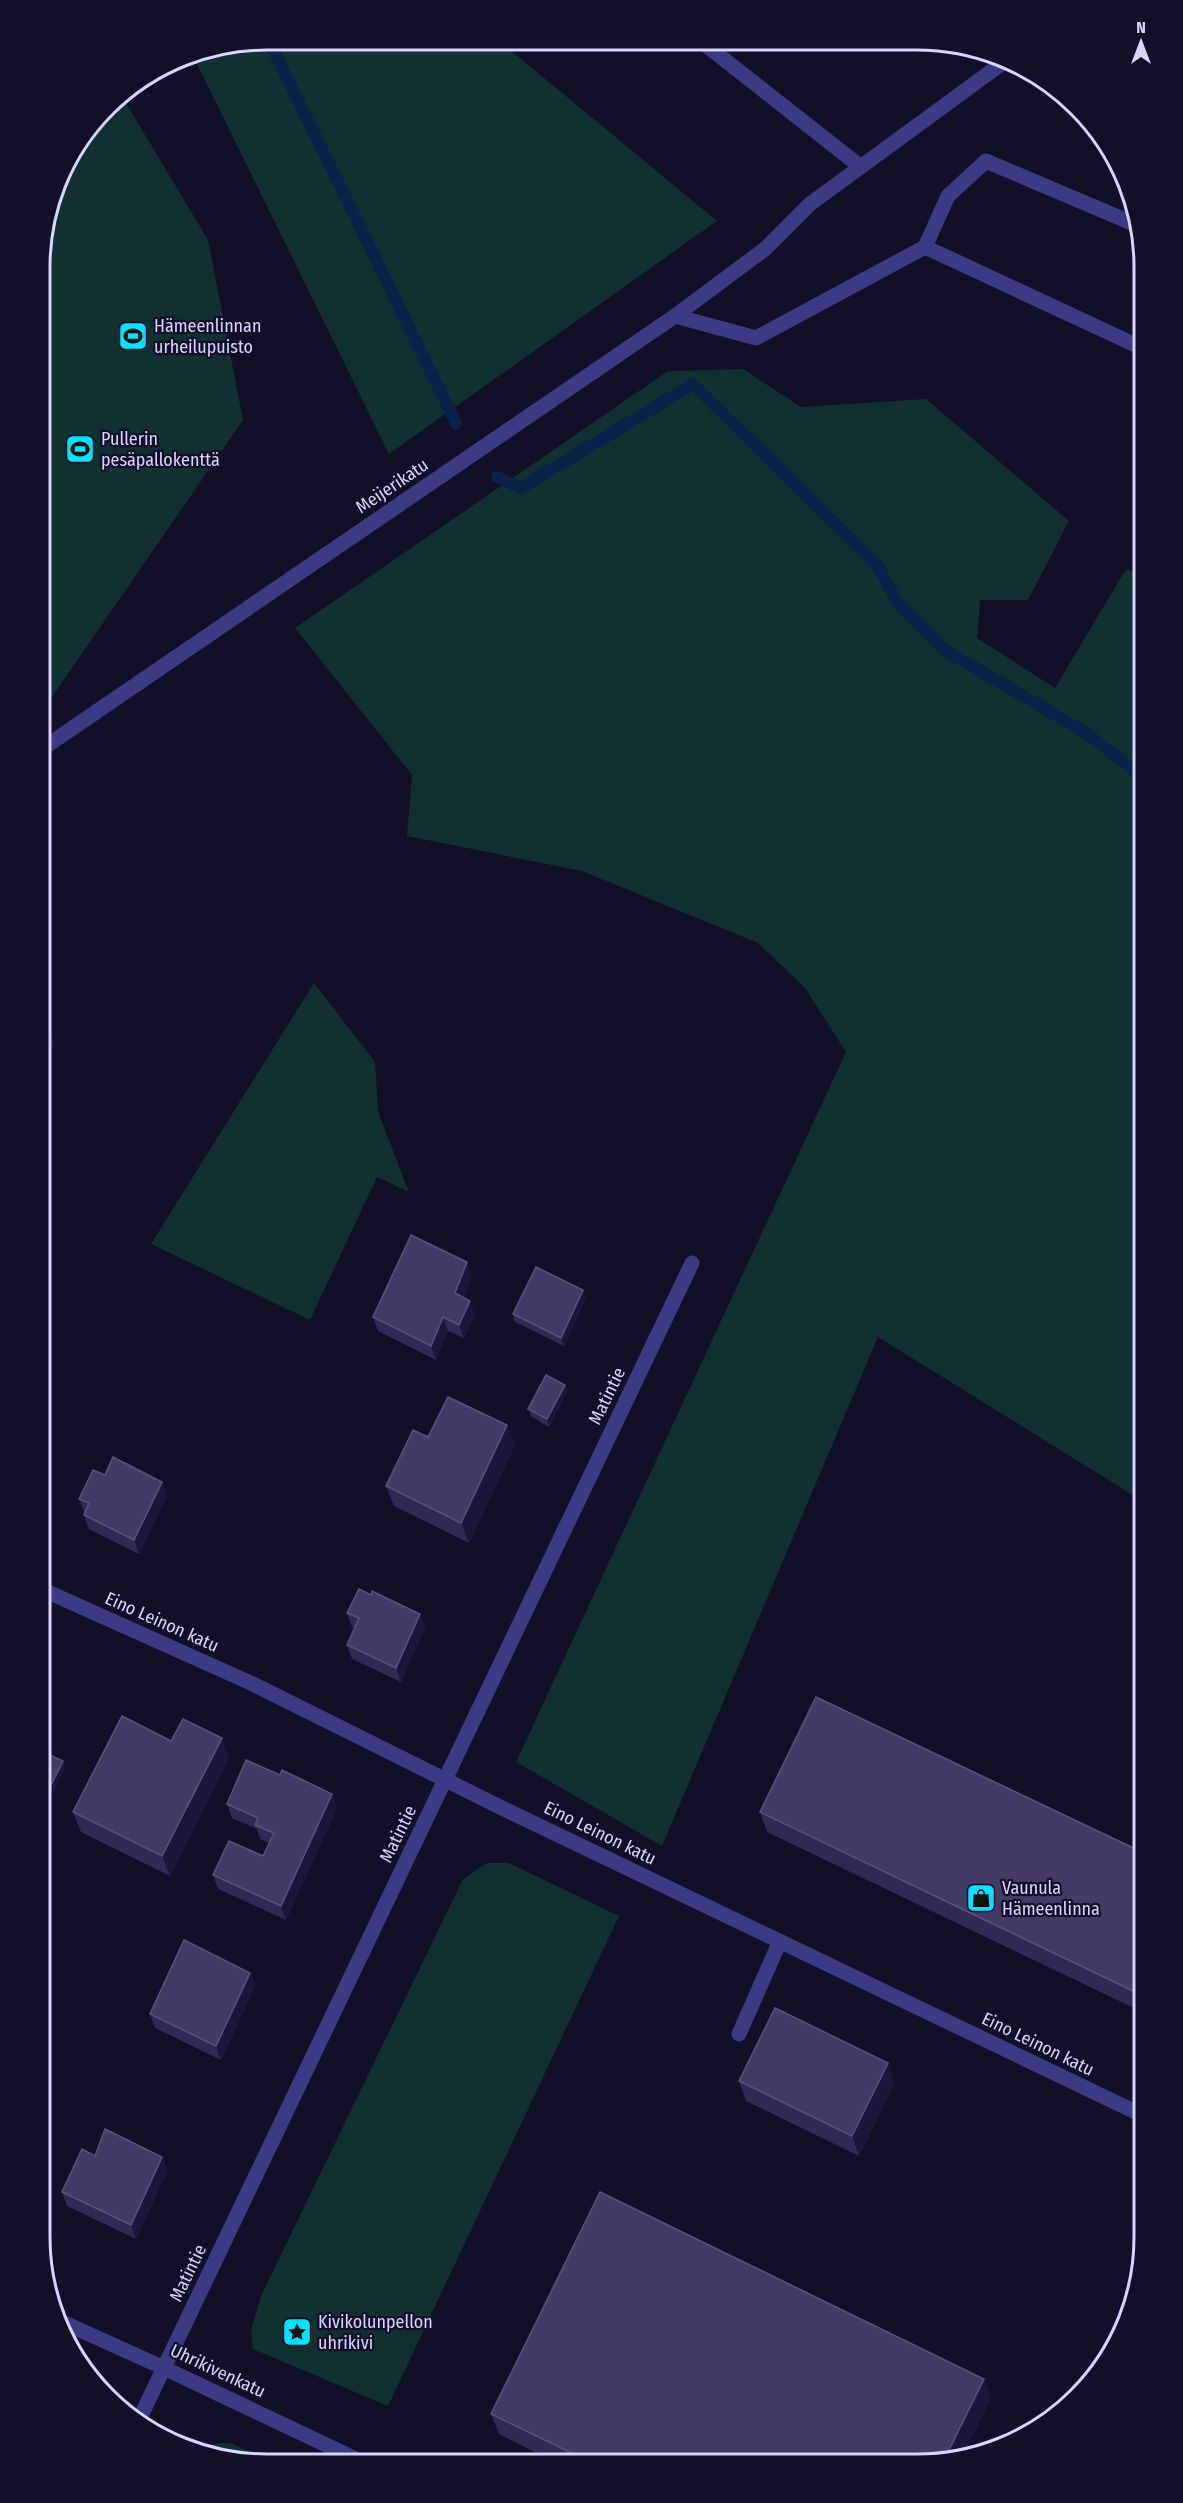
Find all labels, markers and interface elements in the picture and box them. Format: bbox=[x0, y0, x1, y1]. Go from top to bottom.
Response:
north arrow bbox=[1111, 12, 1171, 72]
text: N bbox=[1136, 18, 1146, 37]
place label: Hämeenlinnan urheilupuisto bbox=[154, 315, 261, 358]
sports icon: Hämeenlinnan urheilupuisto bbox=[117, 320, 149, 352]
place label: Pullerin pesäpallokenttä bbox=[101, 428, 220, 471]
sports icon: Pullerin pesäpallokenttä bbox=[64, 433, 96, 465]
street label: Meijerikatu bbox=[352, 454, 432, 518]
street label: Matintie bbox=[584, 1364, 630, 1428]
street label: Eino Leinon katu bbox=[102, 1587, 222, 1657]
street label: Eino Leinon katu bbox=[540, 1796, 660, 1870]
street label: Matintie bbox=[375, 1802, 421, 1866]
place label: Vaunula Hämeenlinna bbox=[1002, 1877, 1100, 1920]
shop icon: Vaunula Hämeenlinna bbox=[965, 1882, 997, 1914]
street label: Eino Leinon katu bbox=[978, 2007, 1098, 2081]
street label: Matintie bbox=[165, 2241, 211, 2305]
place label: Kivikolunpellon uhrikivi bbox=[318, 2311, 433, 2354]
place icon: Kivikolunpellon uhrikivi bbox=[281, 2316, 313, 2348]
street label: Uhrikivenkatu bbox=[167, 2339, 269, 2403]

